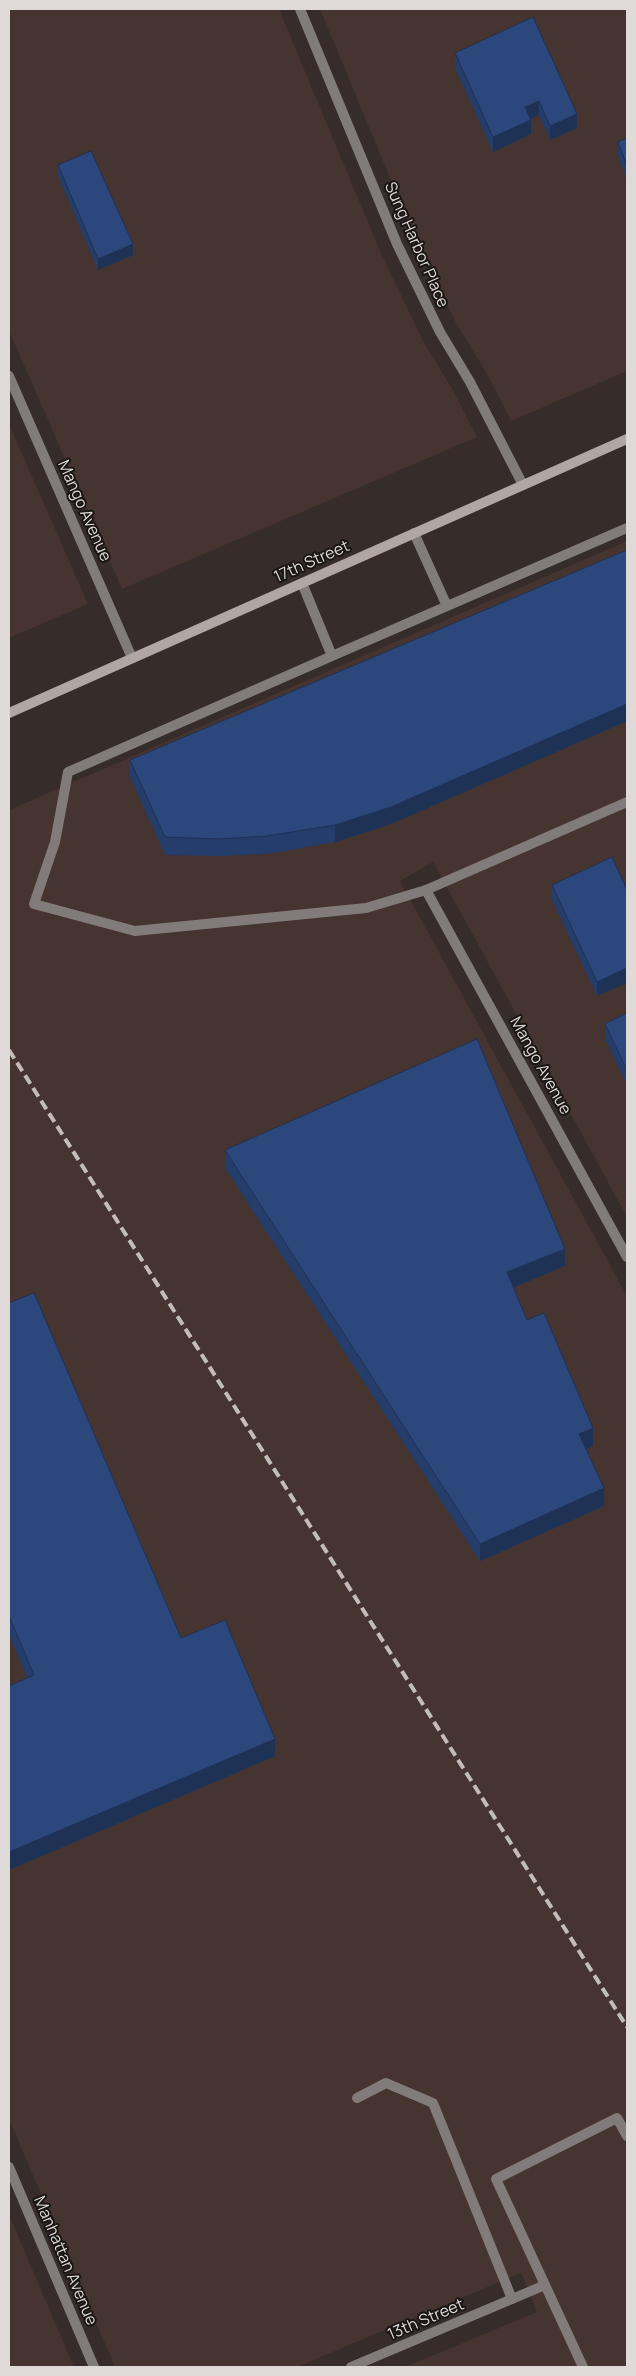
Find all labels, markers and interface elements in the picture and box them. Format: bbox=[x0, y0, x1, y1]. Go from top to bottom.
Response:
street label: Sung Harbor Place bbox=[380, 179, 452, 311]
street label: Mango Avenue bbox=[53, 457, 115, 565]
street label: 17th Street bbox=[271, 537, 353, 587]
street label: Mango Avenue bbox=[505, 1014, 575, 1118]
street label: Manhattan Avenue bbox=[29, 2194, 101, 2328]
street label: 13th Street bbox=[385, 2295, 467, 2345]

